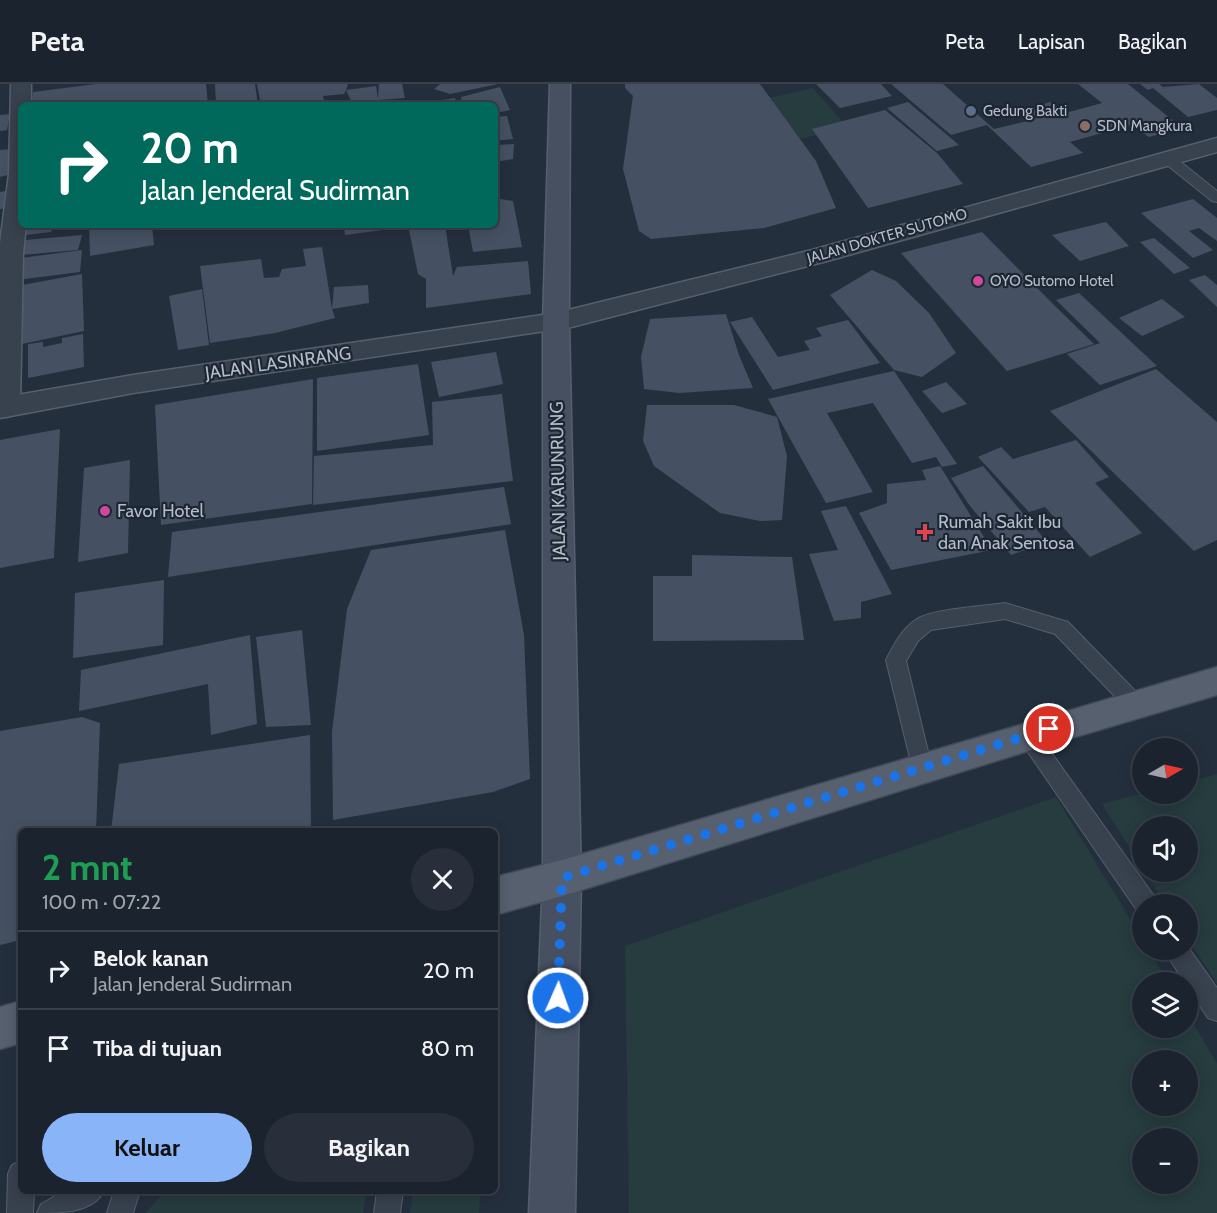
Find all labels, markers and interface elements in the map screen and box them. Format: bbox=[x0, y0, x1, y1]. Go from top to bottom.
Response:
text: Peta bbox=[30, 24, 84, 58]
text: Peta bbox=[945, 29, 985, 54]
text: Lapisan bbox=[1018, 29, 1085, 54]
text: Bagikan bbox=[1118, 29, 1187, 54]
place label: Gedung Bakti bbox=[983, 102, 1067, 120]
marker: Gedung Bakti bbox=[964, 104, 978, 118]
place label: SDN Mangkura bbox=[1097, 117, 1193, 135]
marker: SDN Mangkura bbox=[1078, 119, 1092, 133]
text: 20 m bbox=[141, 122, 239, 174]
icon: right bbox=[42, 126, 120, 204]
text: Jalan Jenderal Sudirman bbox=[141, 174, 410, 207]
street label: JALAN DOKTER SUTOMO bbox=[804, 204, 969, 268]
place label: OYO Sutomo Hotel bbox=[990, 272, 1114, 290]
marker: OYO Sutomo Hotel bbox=[971, 274, 985, 288]
street label: JALAN LASINRANG bbox=[203, 342, 352, 384]
street label: JALAN KARUNRUNG bbox=[546, 401, 570, 562]
place label: Favor Hotel bbox=[117, 500, 204, 522]
marker: Favor Hotel bbox=[98, 504, 112, 518]
place label: Rumah Sakit Ibu dan Anak Sentosa bbox=[938, 511, 1075, 554]
marker: Rumah Sakit Ibu dan Anak Sentosa bbox=[916, 523, 934, 541]
pin bbox=[1023, 703, 1074, 754]
icon: arrive bbox=[1032, 712, 1065, 745]
north arrow bbox=[1132, 738, 1198, 804]
map controls bbox=[1132, 738, 1198, 1194]
button: sound bbox=[1132, 816, 1198, 882]
text: 2 mnt bbox=[42, 845, 132, 889]
button: close bbox=[411, 848, 474, 911]
text: 100 m · 07:22 bbox=[42, 890, 161, 914]
button: search bbox=[1132, 894, 1198, 960]
text: Belok kanan bbox=[93, 945, 209, 972]
icon: right bbox=[42, 954, 75, 987]
text: 20 m bbox=[423, 957, 474, 984]
position arrow bbox=[526, 966, 590, 1030]
text: Jalan Jenderal Sudirman bbox=[93, 972, 292, 996]
button: layers bbox=[1132, 972, 1198, 1038]
icon: arrive bbox=[42, 1032, 75, 1065]
text: Tiba di tujuan bbox=[93, 1035, 222, 1062]
text: 80 m bbox=[421, 1035, 474, 1062]
button: + bbox=[1132, 1050, 1198, 1116]
button: Keluar bbox=[42, 1113, 252, 1182]
button: Bagikan bbox=[264, 1113, 474, 1182]
button: − bbox=[1132, 1128, 1198, 1194]

